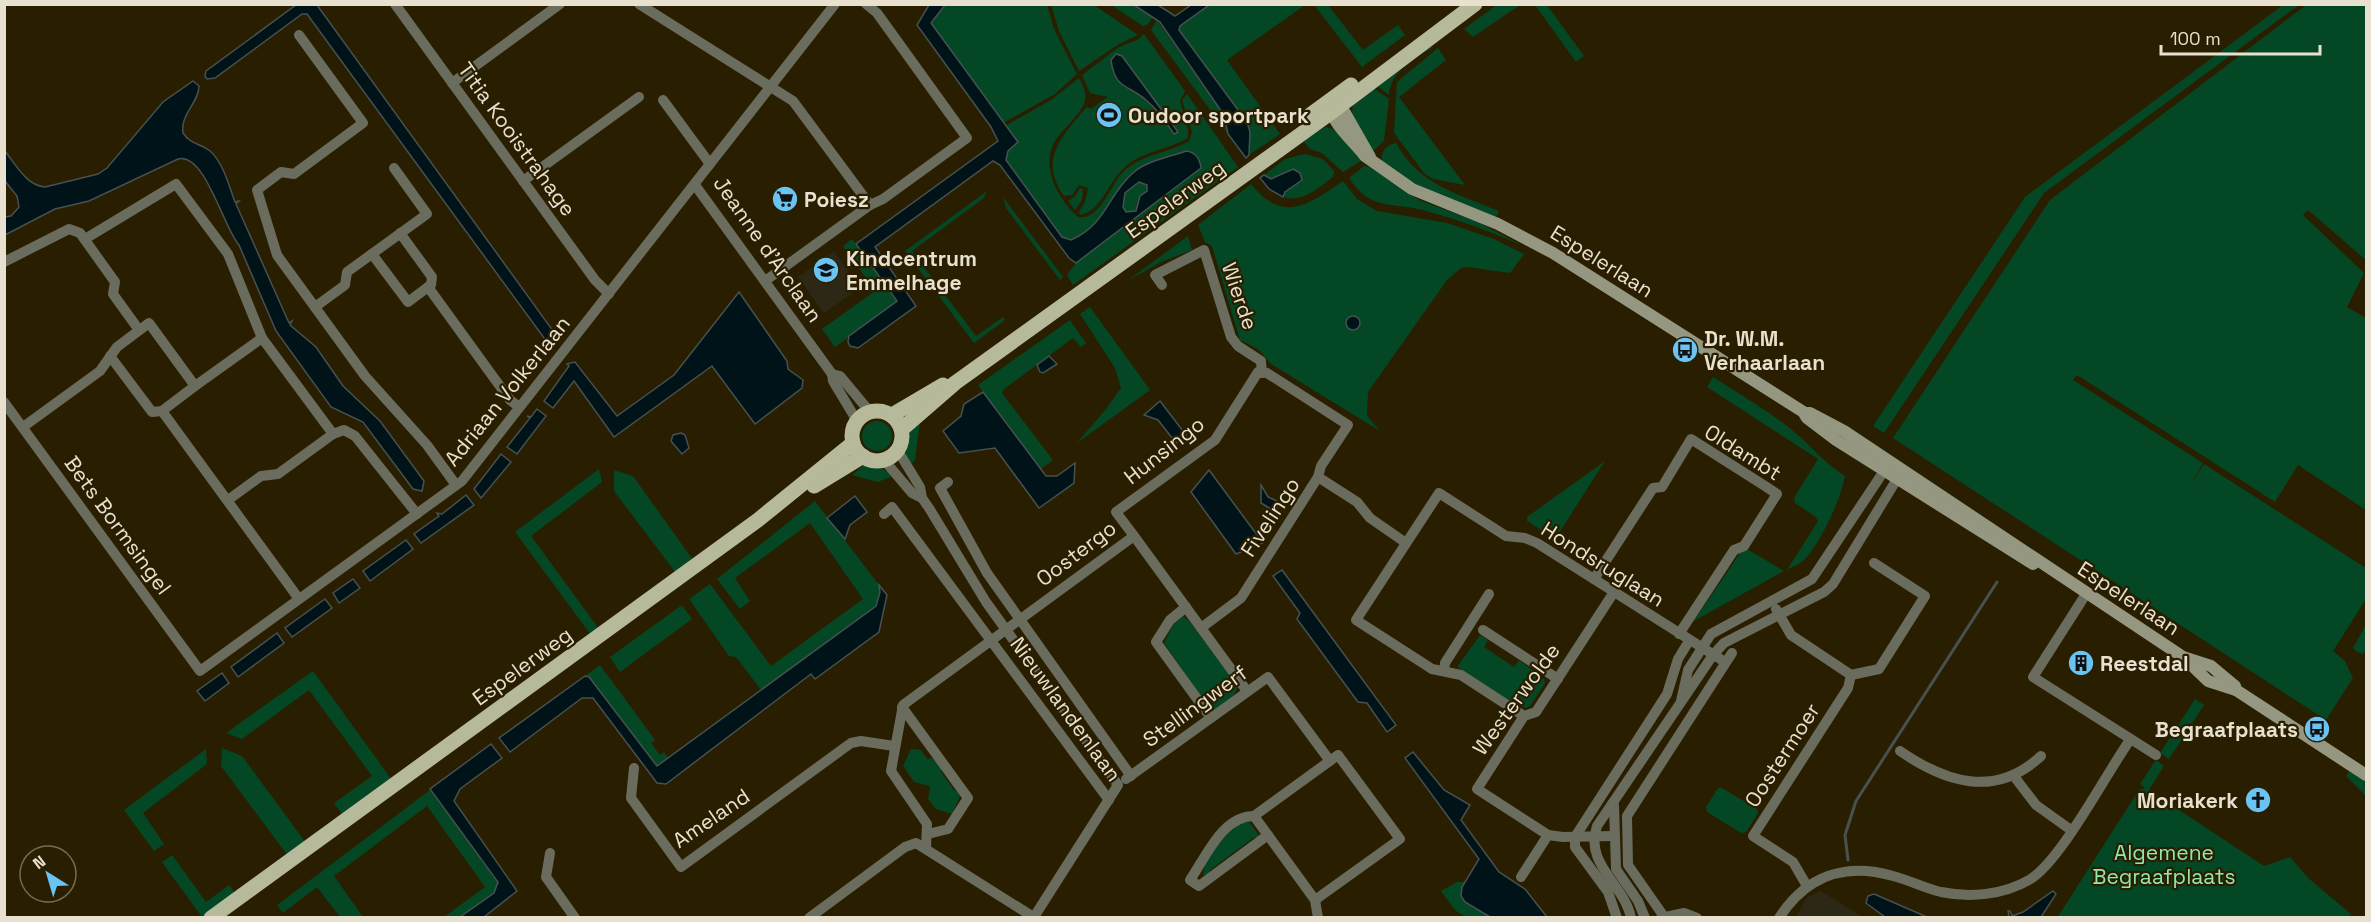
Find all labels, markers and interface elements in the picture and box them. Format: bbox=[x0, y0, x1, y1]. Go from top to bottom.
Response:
scale bar bbox=[2161, 18, 2320, 56]
text: 100 m bbox=[2170, 27, 2221, 50]
street label: Titia Kooistrahage bbox=[452, 57, 582, 221]
sports icon: Oudoor sportpark bbox=[1094, 100, 1124, 130]
place label: Oudoor sportpark bbox=[1128, 102, 1309, 129]
street label: Espelerweg bbox=[1120, 154, 1230, 244]
street label: Jeanne d'Arclaan bbox=[707, 171, 829, 327]
supermarket icon: Poiesz bbox=[770, 184, 800, 214]
place label: Poiesz bbox=[804, 186, 869, 213]
street label: Espelerlaan bbox=[1545, 219, 1659, 303]
place label: Kindcentrum Emmelhage bbox=[846, 245, 977, 296]
school or university icon: Kindcentrum Emmelhage bbox=[811, 255, 841, 285]
street label: Wierde bbox=[1216, 259, 1264, 333]
street label: Adriaan Volkerlaan bbox=[438, 310, 576, 472]
place label: Dr. W.M. Verhaarlaan bbox=[1704, 325, 1825, 376]
bus stop icon: Dr. W.M. Verhaarlaan bbox=[1670, 335, 1700, 365]
street label: Hunsingo bbox=[1118, 410, 1210, 490]
street label: Oldambt bbox=[1700, 418, 1786, 486]
street label: Bets Bormsingel bbox=[59, 450, 177, 600]
street label: Fivelingo bbox=[1234, 472, 1306, 562]
street label: Oostergo bbox=[1031, 514, 1121, 592]
street label: Hondsruglaan bbox=[1536, 515, 1670, 613]
street label: Espelerlaan bbox=[2073, 555, 2185, 641]
street label: Espelerweg bbox=[467, 621, 577, 711]
street label: Nieuwlandenlaan bbox=[1004, 631, 1128, 787]
street label: Westerwolde bbox=[1466, 638, 1566, 760]
building icon: Reestdal bbox=[2066, 648, 2096, 678]
place label: Reestdal bbox=[2100, 650, 2189, 677]
street label: Stellingwerf bbox=[1137, 659, 1253, 753]
street label: Oostermoer bbox=[1738, 698, 1826, 812]
bus stop icon: Begraafplaats bbox=[2302, 714, 2332, 744]
place label: Begraafplaats bbox=[2155, 716, 2298, 743]
street label: Ameland bbox=[667, 782, 755, 854]
church icon: Moriakerk bbox=[2243, 785, 2273, 815]
place label: Moriakerk bbox=[2137, 787, 2238, 814]
park label: Algemene Begraafplaats bbox=[2093, 839, 2236, 890]
north arrow bbox=[18, 844, 78, 904]
text: N bbox=[29, 851, 50, 874]

